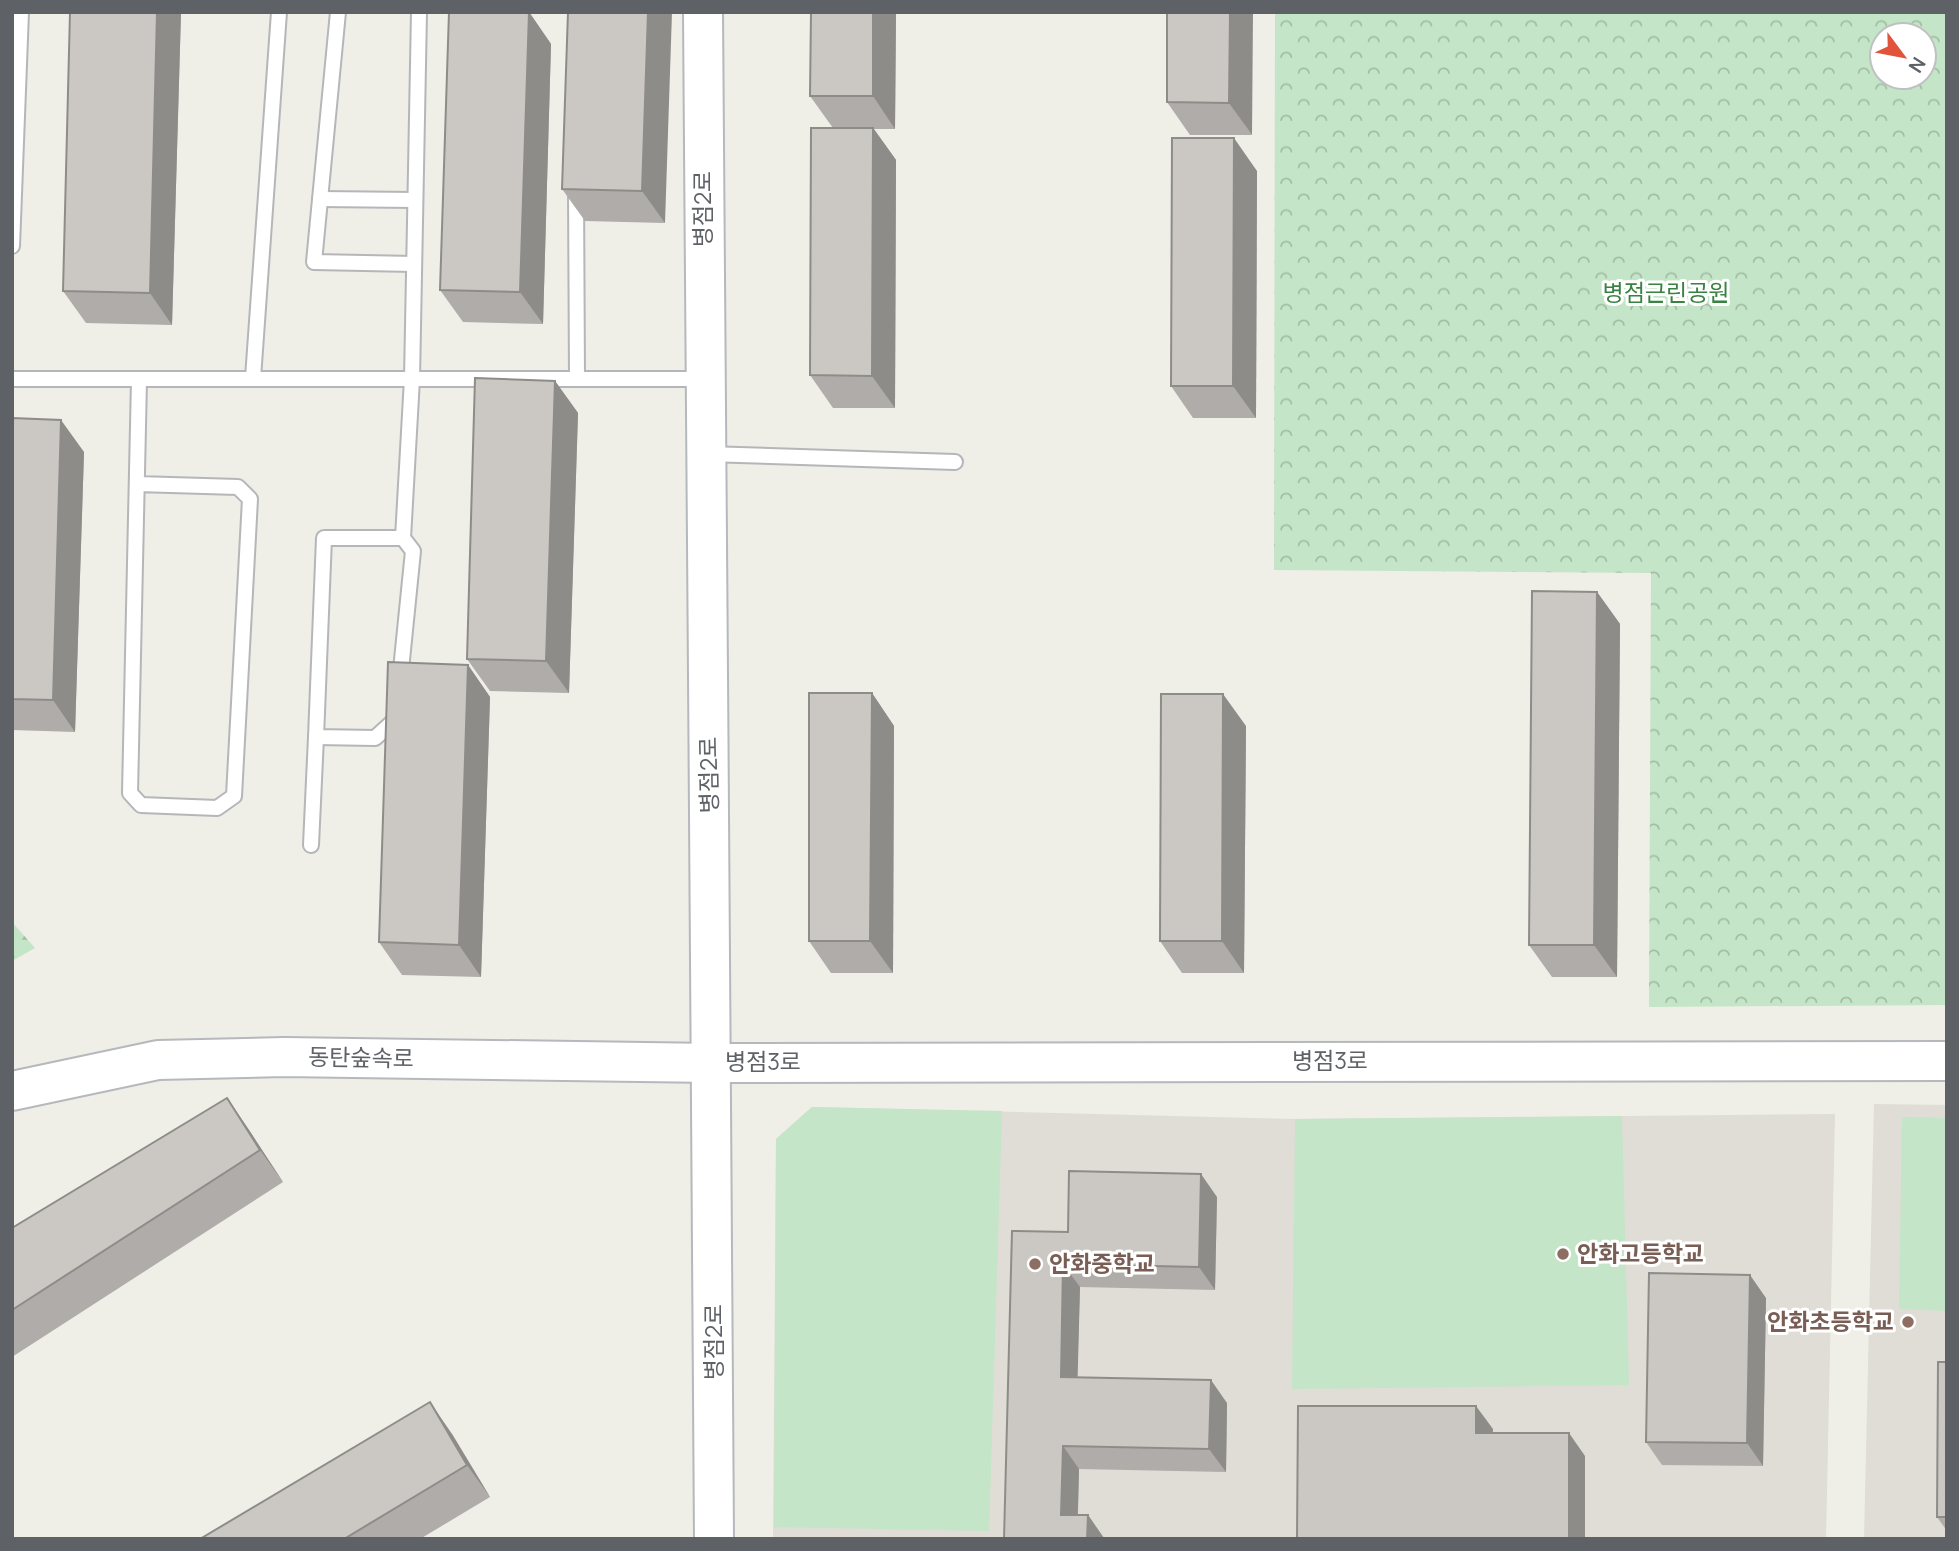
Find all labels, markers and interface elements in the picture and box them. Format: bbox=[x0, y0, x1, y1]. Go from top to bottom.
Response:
north arrow bbox=[1868, 21, 1938, 91]
text: N bbox=[1903, 52, 1932, 78]
street label: 병점2로 bbox=[686, 171, 718, 247]
park label: 병점근린공원 bbox=[1603, 276, 1729, 308]
street label: 병점2로 bbox=[691, 736, 725, 814]
street label: 동탄숲속로 bbox=[308, 1040, 414, 1074]
street label: 병점3로 bbox=[1292, 1044, 1368, 1076]
street label: 병점3로 bbox=[725, 1045, 801, 1077]
place label: 안화고등학교 bbox=[1577, 1237, 1704, 1269]
marker: 안화고등학교 bbox=[1555, 1246, 1571, 1262]
place label: 안화중학교 bbox=[1049, 1247, 1155, 1279]
marker: 안화중학교 bbox=[1027, 1256, 1043, 1272]
street label: 병점2로 bbox=[697, 1304, 729, 1380]
place label: 안화초등학교 bbox=[1767, 1305, 1894, 1337]
marker: 안화초등학교 bbox=[1900, 1314, 1916, 1330]

